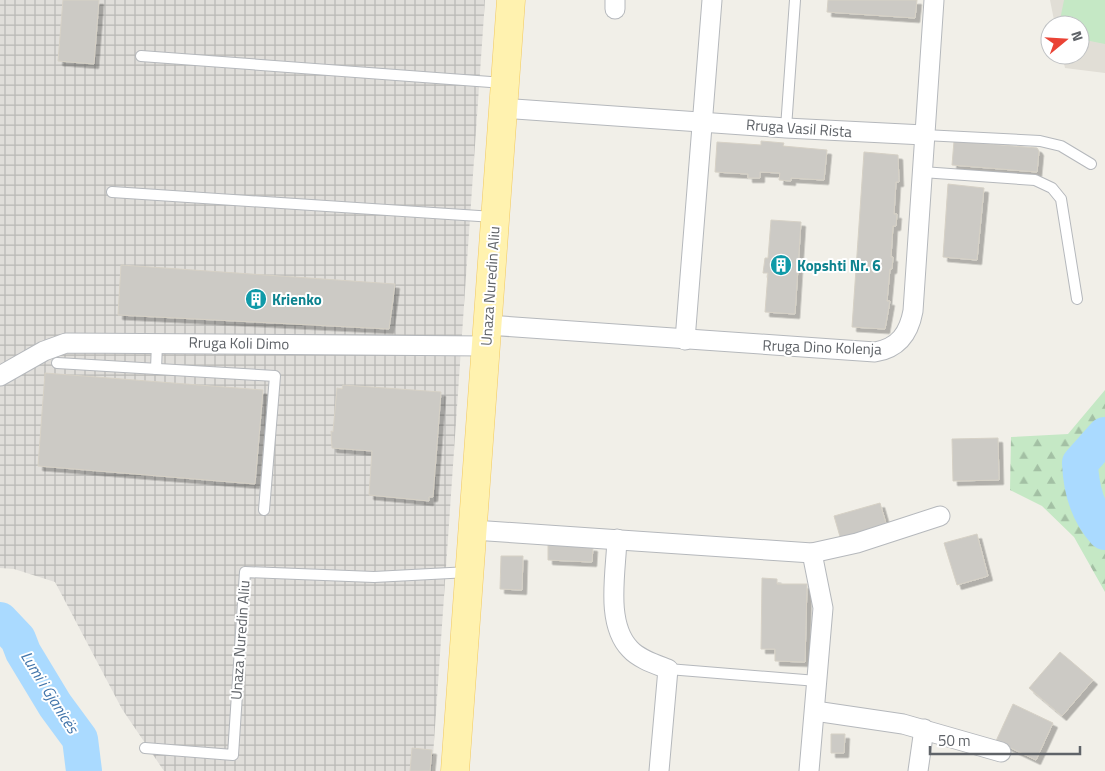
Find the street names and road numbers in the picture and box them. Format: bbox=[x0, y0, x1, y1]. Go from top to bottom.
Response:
street label: Rruga Vasil Rista bbox=[745, 113, 853, 143]
street label: Unaza Nuredin Aliu bbox=[474, 225, 506, 347]
street label: Rruga Koli Dimo bbox=[188, 331, 290, 355]
street label: Rruga Dino Kolenja bbox=[762, 333, 882, 361]
street label: Unaza Nuredin Aliu bbox=[224, 579, 256, 701]

